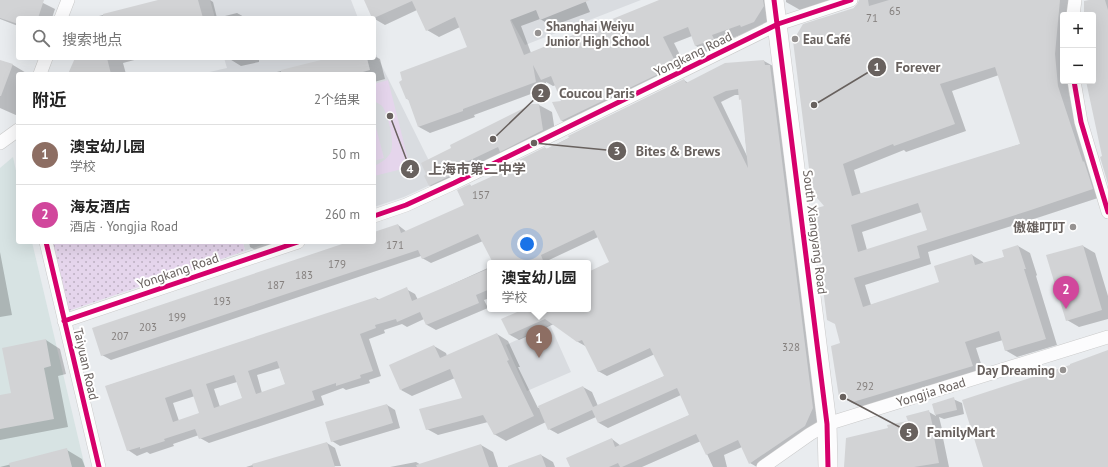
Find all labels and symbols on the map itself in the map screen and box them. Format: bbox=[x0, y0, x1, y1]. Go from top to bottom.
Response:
house number: 65 bbox=[889, 4, 901, 18]
house number: 71 bbox=[866, 11, 878, 25]
place label: Shanghai Weiyu Junior High School bbox=[545, 18, 650, 50]
marker: Shanghai Weiyu Junior High School bbox=[533, 28, 543, 38]
street label: Yongkang Road bbox=[651, 28, 735, 80]
place label: Eau Café bbox=[803, 31, 851, 48]
marker: Eau Café bbox=[790, 34, 800, 44]
callout: Forever bbox=[867, 54, 948, 80]
text: Forever bbox=[895, 58, 941, 76]
text: 1 bbox=[874, 59, 880, 74]
callout: Coucou Paris bbox=[531, 80, 643, 106]
text: Coucou Paris bbox=[559, 84, 635, 102]
text: 2 bbox=[538, 85, 544, 100]
callout: Bites & Brews bbox=[607, 138, 728, 164]
text: Bites & Brews bbox=[636, 142, 720, 160]
text: 3 bbox=[614, 143, 620, 158]
callout: 上海市第二中学 bbox=[400, 156, 534, 182]
text: 上海市第二中学 bbox=[428, 160, 526, 178]
text: 4 bbox=[407, 161, 414, 176]
street label: South Xiangyang Road bbox=[799, 169, 831, 295]
house number: 157 bbox=[472, 188, 490, 202]
place label: 傲雄叮叮 bbox=[1013, 219, 1065, 236]
marker: 傲雄叮叮 bbox=[1068, 222, 1078, 232]
your location bbox=[517, 234, 537, 254]
house number: 171 bbox=[386, 238, 404, 252]
street label: Yongkang Road bbox=[135, 249, 221, 293]
house number: 179 bbox=[328, 257, 346, 271]
house number: 183 bbox=[295, 268, 313, 282]
pin: 2 bbox=[1053, 276, 1079, 309]
house number: 187 bbox=[267, 278, 285, 292]
house number: 193 bbox=[213, 294, 231, 308]
house number: 199 bbox=[168, 310, 186, 324]
house number: 203 bbox=[139, 320, 157, 334]
pin: 1 bbox=[526, 325, 552, 358]
street label: Taiyuan Road bbox=[69, 326, 103, 402]
house number: 207 bbox=[111, 329, 129, 343]
house number: 328 bbox=[782, 340, 800, 354]
place label: Day Dreaming bbox=[977, 362, 1055, 379]
marker: Day Dreaming bbox=[1058, 365, 1068, 375]
street label: Yongjia Road bbox=[894, 373, 968, 411]
house number: 292 bbox=[856, 379, 874, 393]
callout: FamilyMart bbox=[899, 419, 1003, 445]
text: FamilyMart bbox=[927, 423, 995, 441]
text: 5 bbox=[906, 425, 912, 440]

